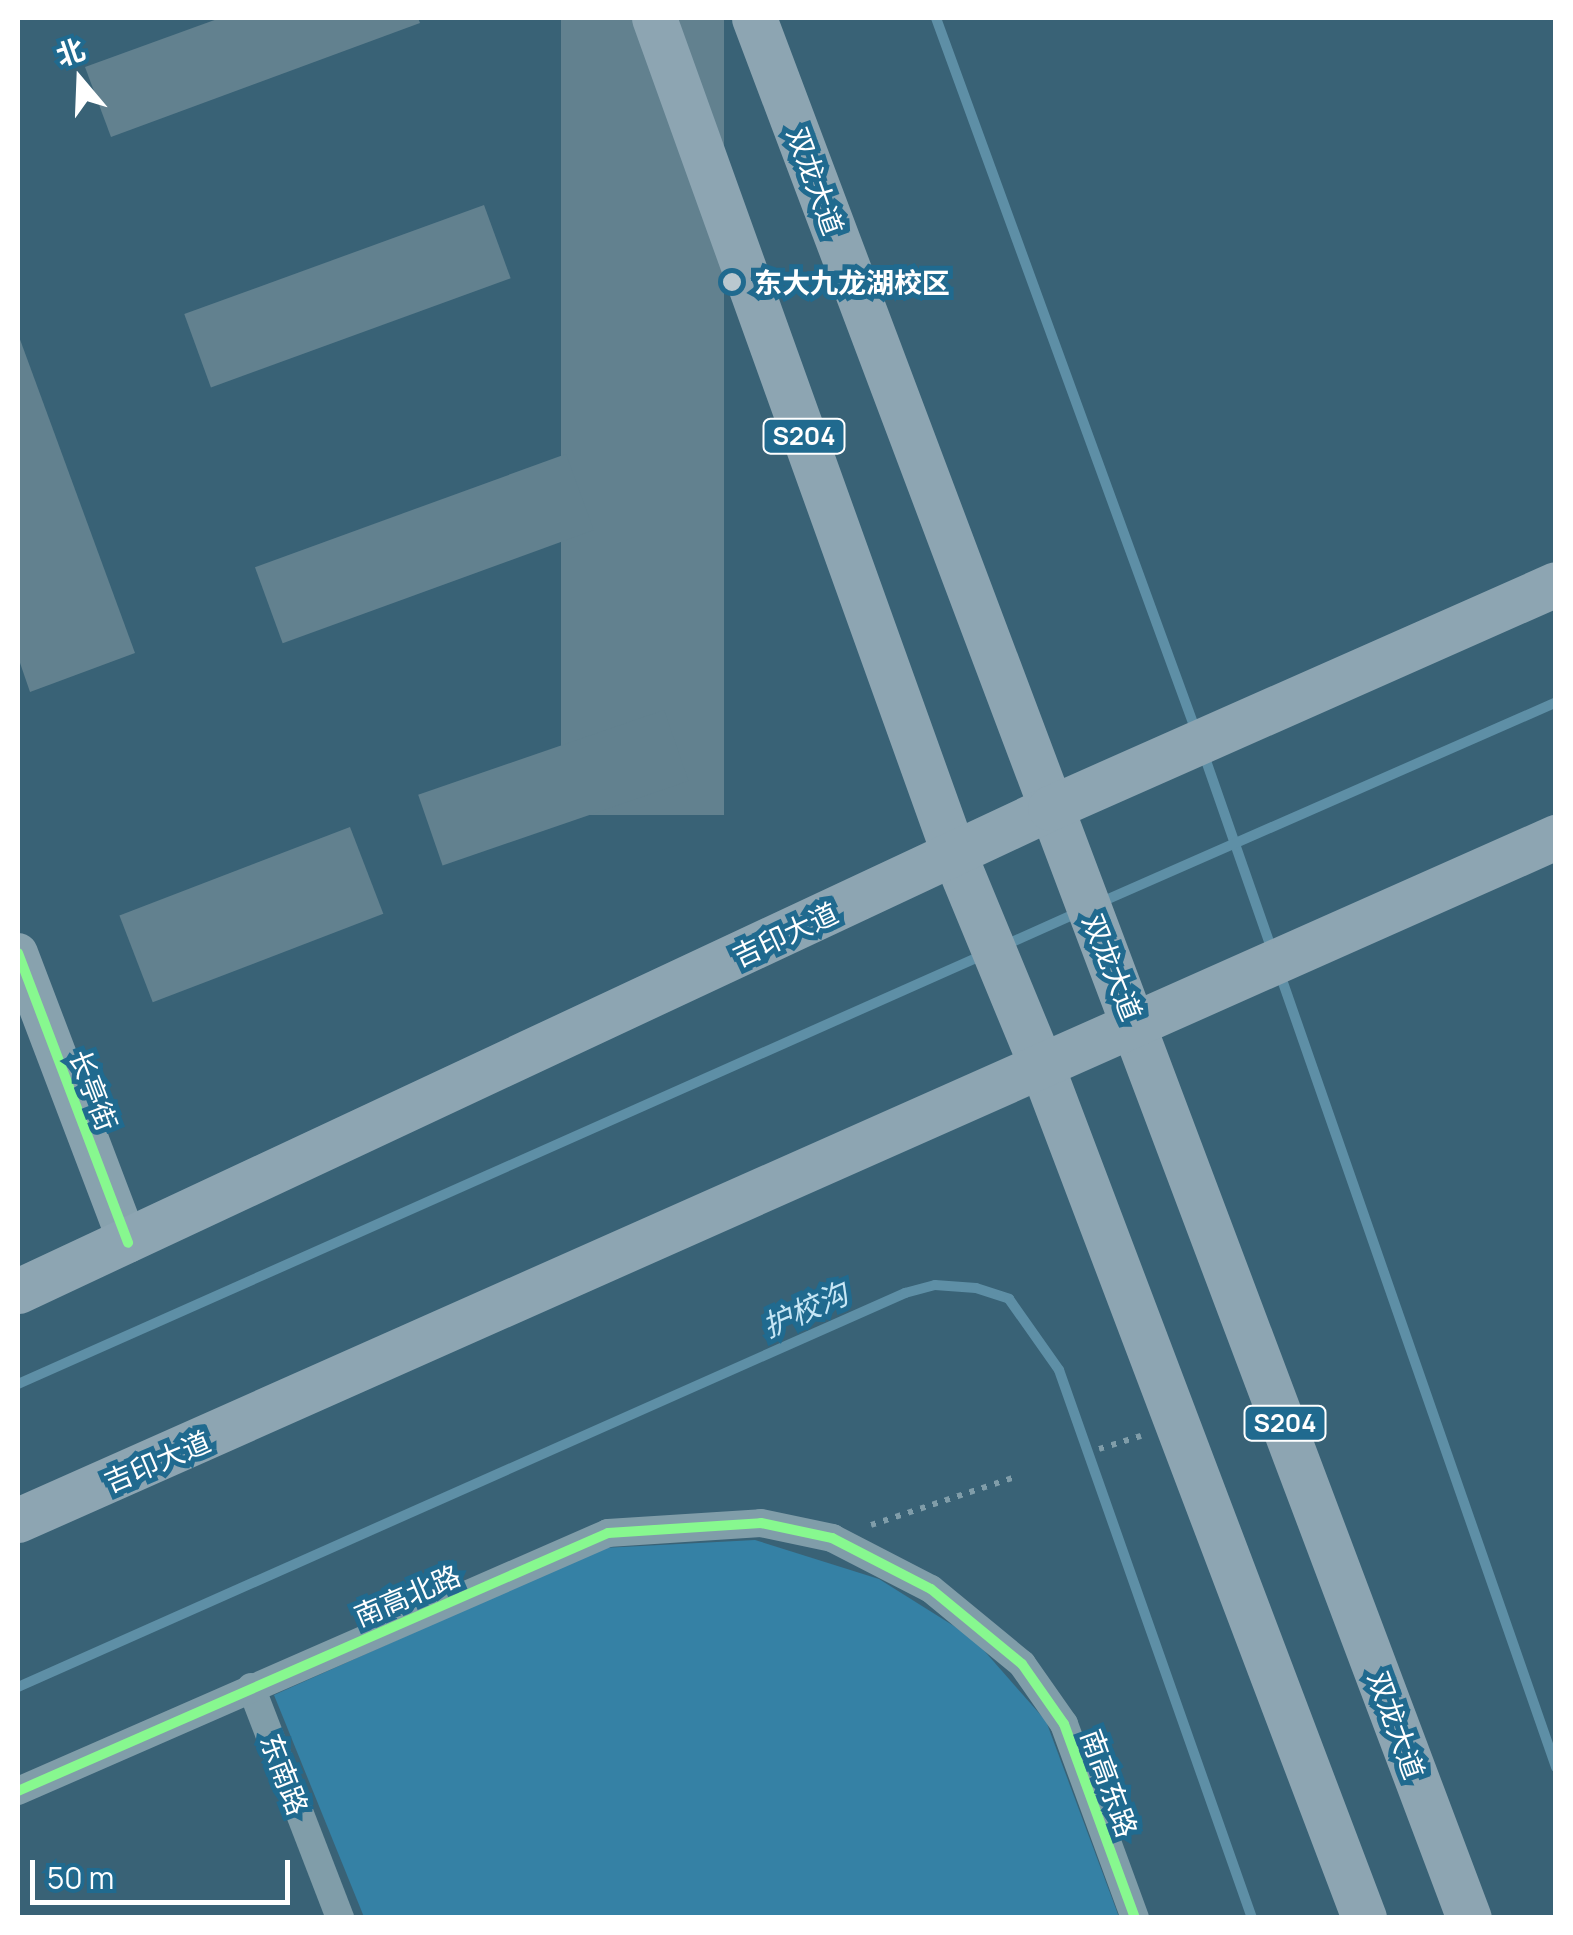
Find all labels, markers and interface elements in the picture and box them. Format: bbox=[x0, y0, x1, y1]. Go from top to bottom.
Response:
text: 北 bbox=[51, 29, 90, 74]
north arrow bbox=[30, 30, 130, 130]
street label: 双龙大道 bbox=[781, 123, 851, 239]
place label: 东大九龙湖校区 bbox=[754, 265, 950, 299]
marker: 东大九龙湖校区 bbox=[719, 269, 745, 295]
road number: S204 bbox=[762, 416, 846, 456]
street label: 吉印大道 bbox=[727, 895, 843, 973]
street label: 双龙大道 bbox=[1076, 909, 1150, 1025]
street label: 长亭街 bbox=[63, 1045, 125, 1135]
water label: 护校沟 bbox=[757, 1275, 853, 1345]
road number: S204 bbox=[1242, 1403, 1328, 1443]
street label: 吉印大道 bbox=[99, 1424, 215, 1498]
street label: 南高北路 bbox=[349, 1558, 465, 1632]
street label: 双龙大道 bbox=[1362, 1667, 1432, 1783]
street label: 南高东路 bbox=[1075, 1725, 1145, 1841]
street label: 东南路 bbox=[254, 1729, 316, 1819]
scale bar bbox=[35, 1840, 295, 1902]
text: 50 m bbox=[47, 1857, 114, 1898]

